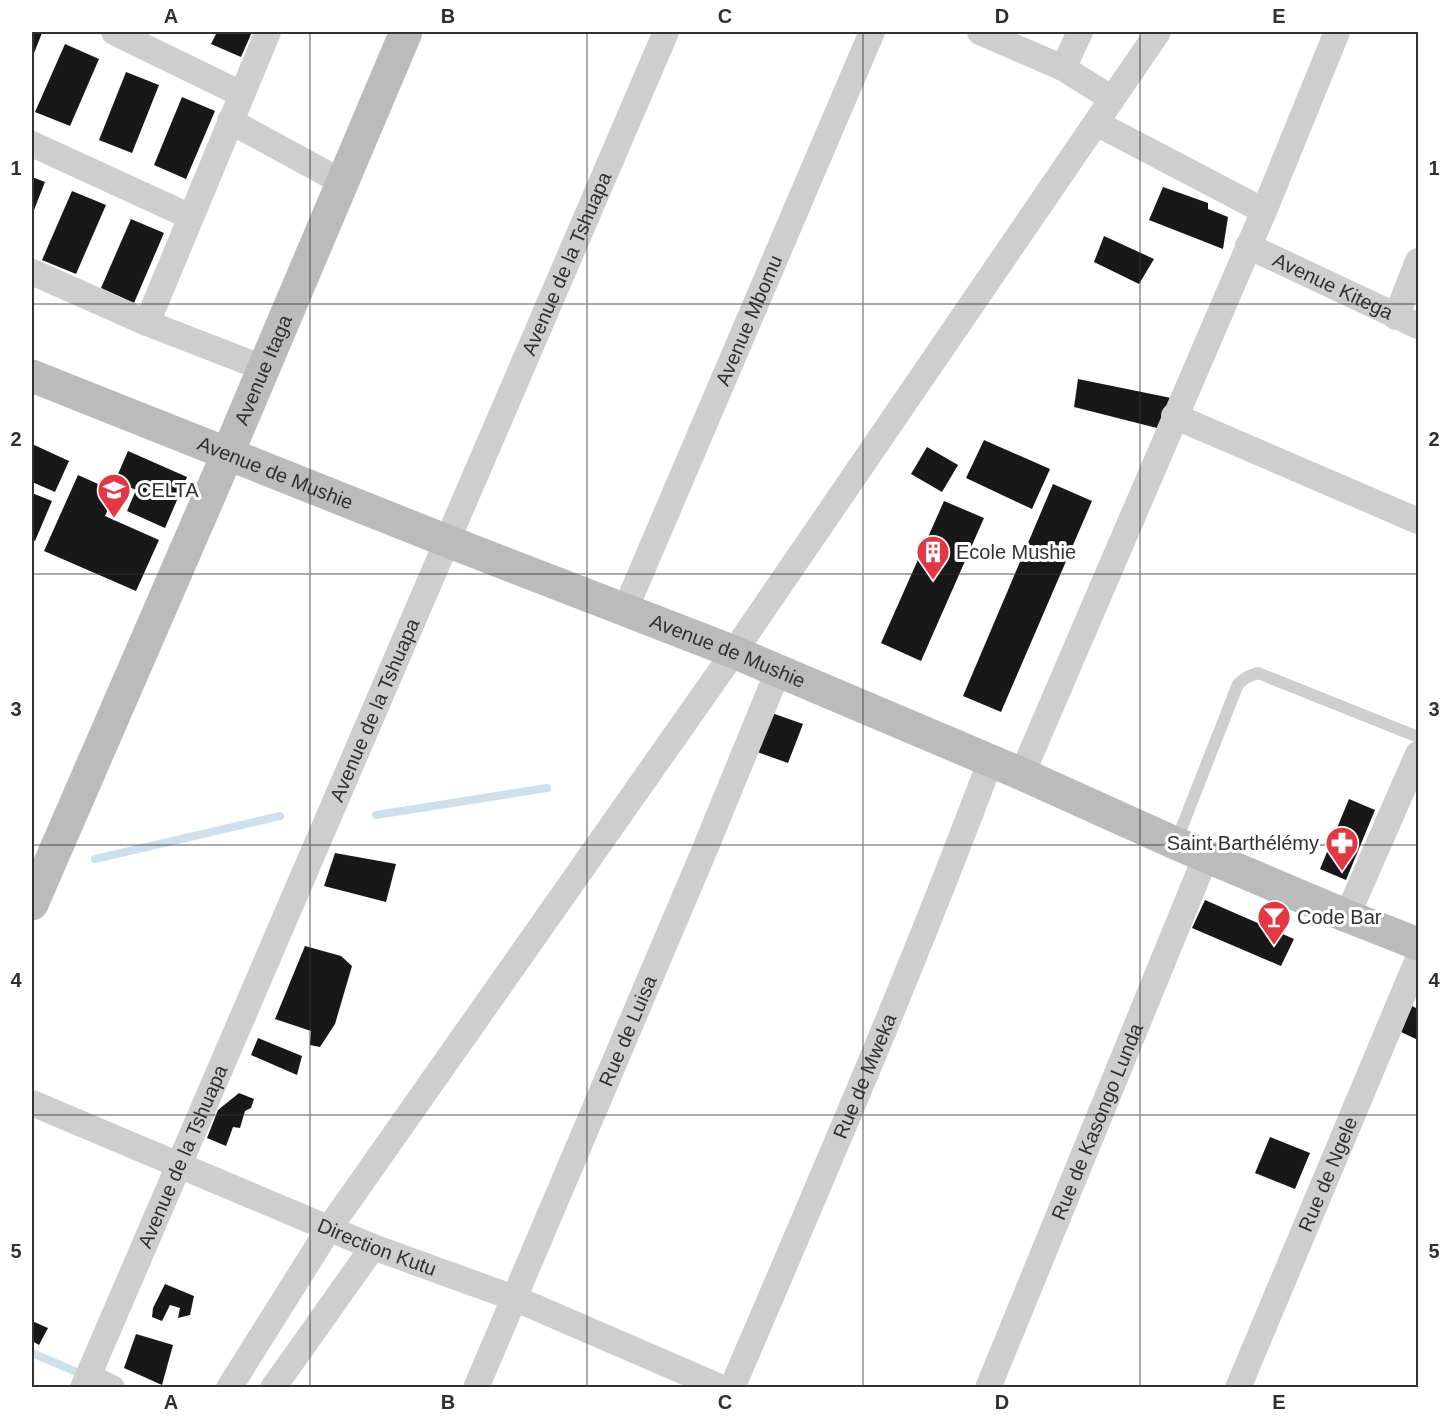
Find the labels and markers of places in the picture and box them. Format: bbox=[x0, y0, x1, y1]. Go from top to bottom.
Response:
school or university icon: CELTA bbox=[96, 472, 132, 519]
place label: CELTA bbox=[137, 479, 199, 501]
building icon: Ecole Mushie bbox=[915, 534, 951, 581]
place label: Ecole Mushie bbox=[956, 541, 1076, 563]
pharmacy icon: Saint Barthélémy bbox=[1324, 825, 1360, 872]
place label: Saint Barthélémy bbox=[1167, 832, 1319, 854]
bar icon: Code Bar bbox=[1256, 899, 1292, 946]
place label: Code Bar bbox=[1297, 906, 1382, 928]

